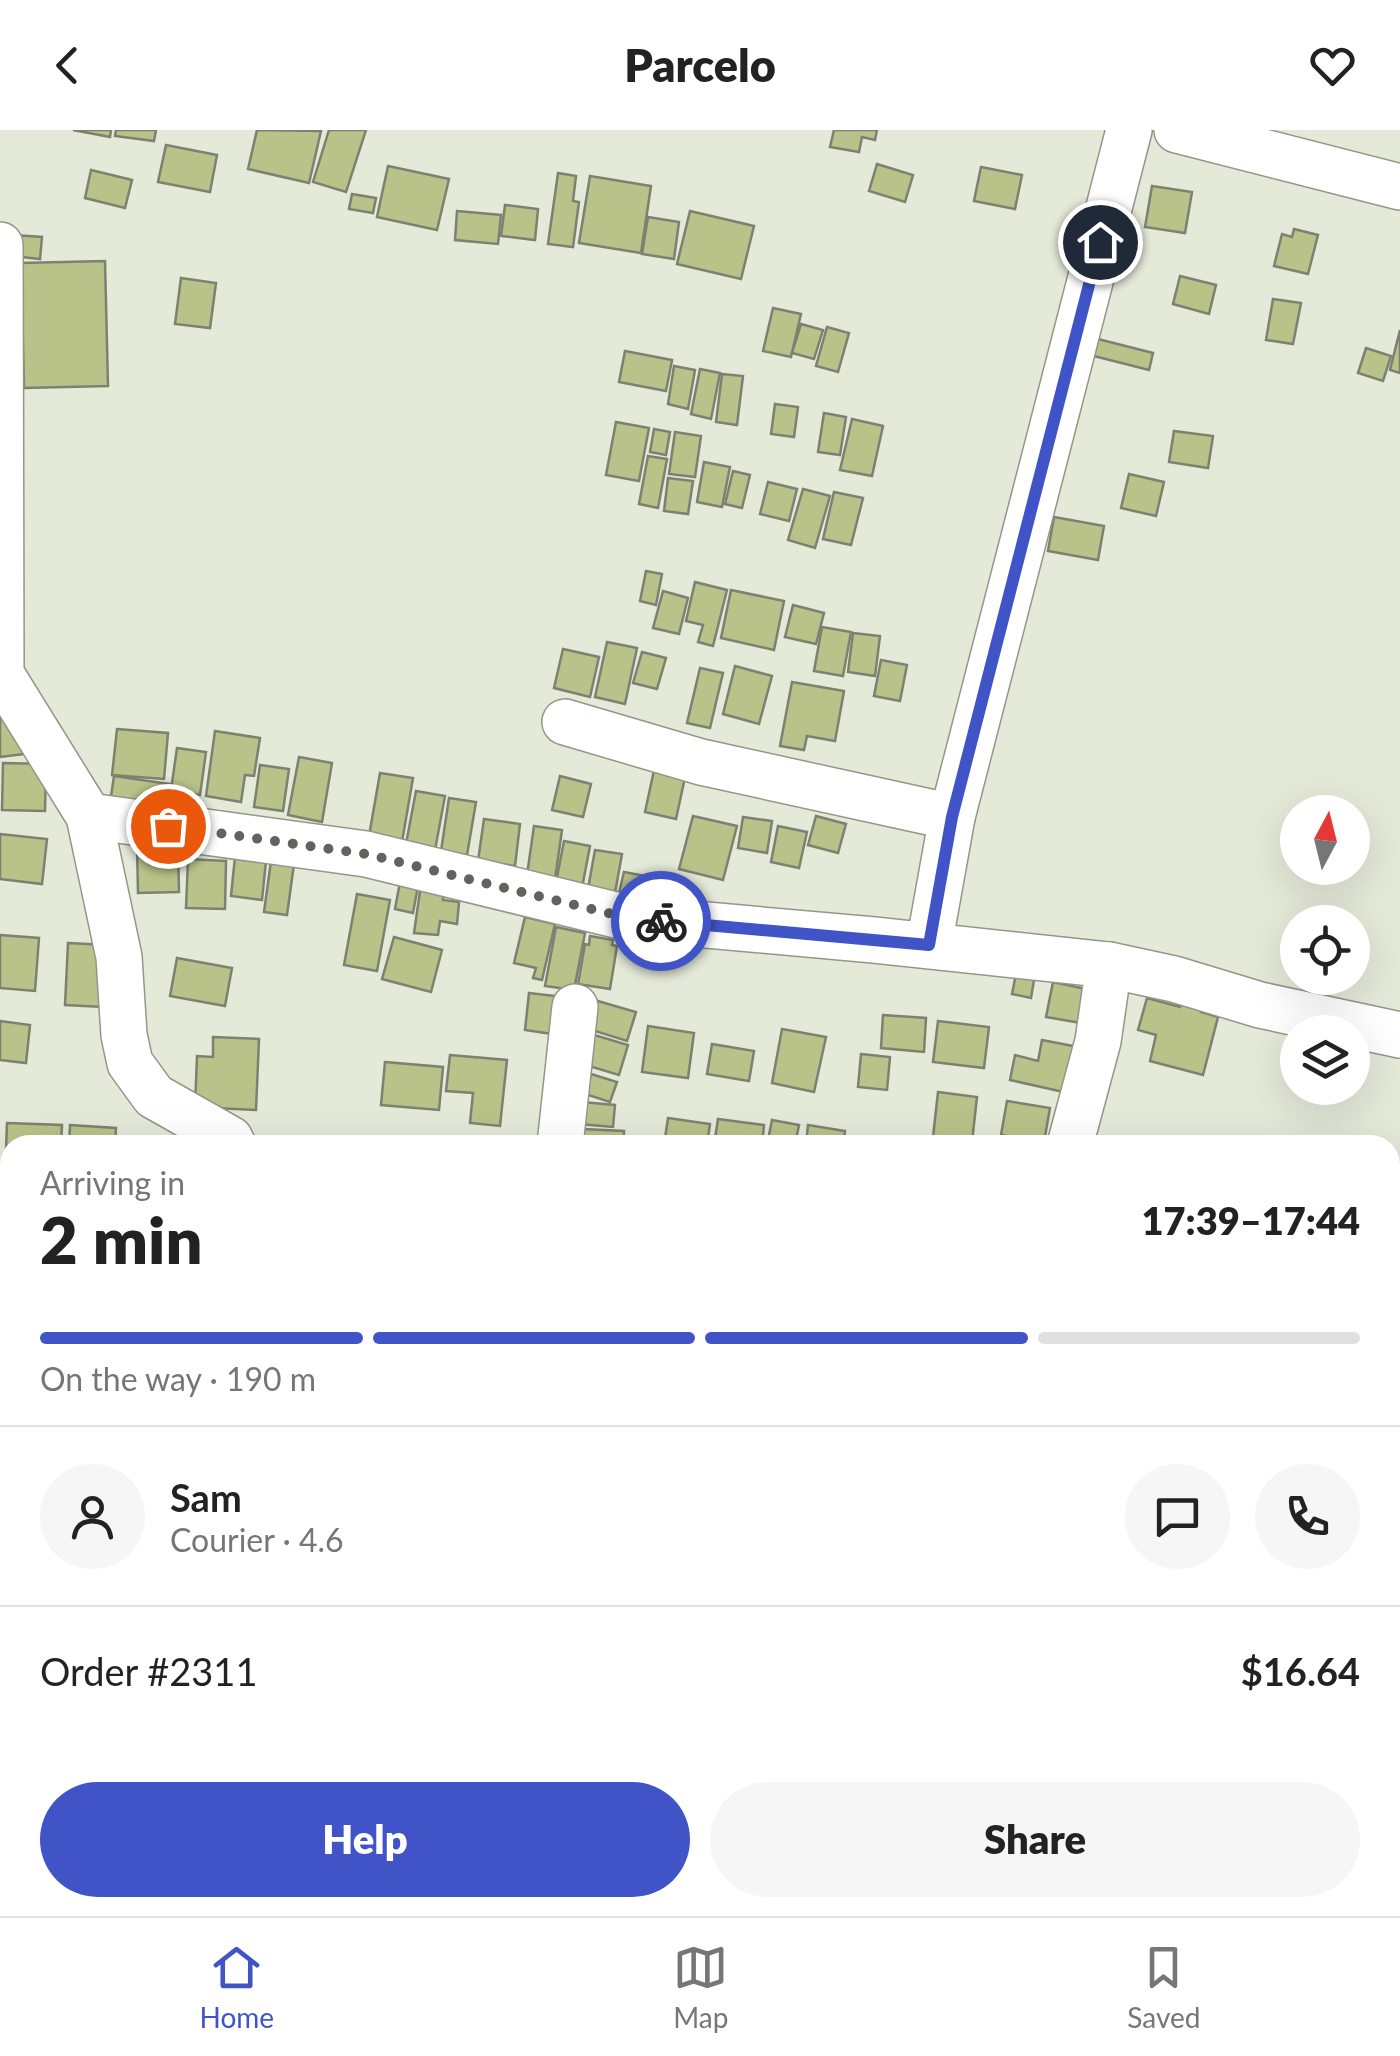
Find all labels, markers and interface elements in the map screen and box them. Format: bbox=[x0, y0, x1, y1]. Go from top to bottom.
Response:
icon: back bbox=[40, 38, 95, 93]
text: Parcelo bbox=[624, 38, 776, 92]
icon: heart bbox=[1305, 38, 1360, 93]
pin bbox=[1058, 200, 1143, 285]
icon: home bbox=[1073, 215, 1128, 270]
pin bbox=[126, 784, 211, 869]
north arrow bbox=[1280, 795, 1370, 885]
map controls bbox=[1280, 795, 1370, 1105]
icon: bag bbox=[141, 799, 196, 854]
courier bbox=[611, 871, 711, 971]
icon: bike bbox=[634, 894, 689, 949]
button: locate bbox=[1280, 905, 1370, 995]
button: layers bbox=[1280, 1015, 1370, 1105]
text: Arriving in bbox=[40, 1163, 185, 1202]
text: 17:39–17:44 bbox=[1141, 1197, 1360, 1243]
text: 2 min bbox=[40, 1200, 202, 1278]
text: On the way · 190 m bbox=[40, 1359, 316, 1398]
button: person bbox=[40, 1464, 145, 1569]
button: chat bbox=[1125, 1464, 1230, 1569]
button: phone bbox=[1255, 1464, 1360, 1569]
text: Sam bbox=[170, 1474, 242, 1520]
text: Courier · 4.6 bbox=[170, 1520, 344, 1559]
text: Order #2311 bbox=[40, 1648, 257, 1694]
text: $16.64 bbox=[1241, 1648, 1360, 1694]
button: Help bbox=[40, 1782, 690, 1897]
button: Share bbox=[710, 1782, 1360, 1897]
tab: Home bbox=[200, 1940, 274, 2034]
tab: Map bbox=[673, 1940, 728, 2034]
tab: Saved bbox=[1127, 1940, 1200, 2034]

